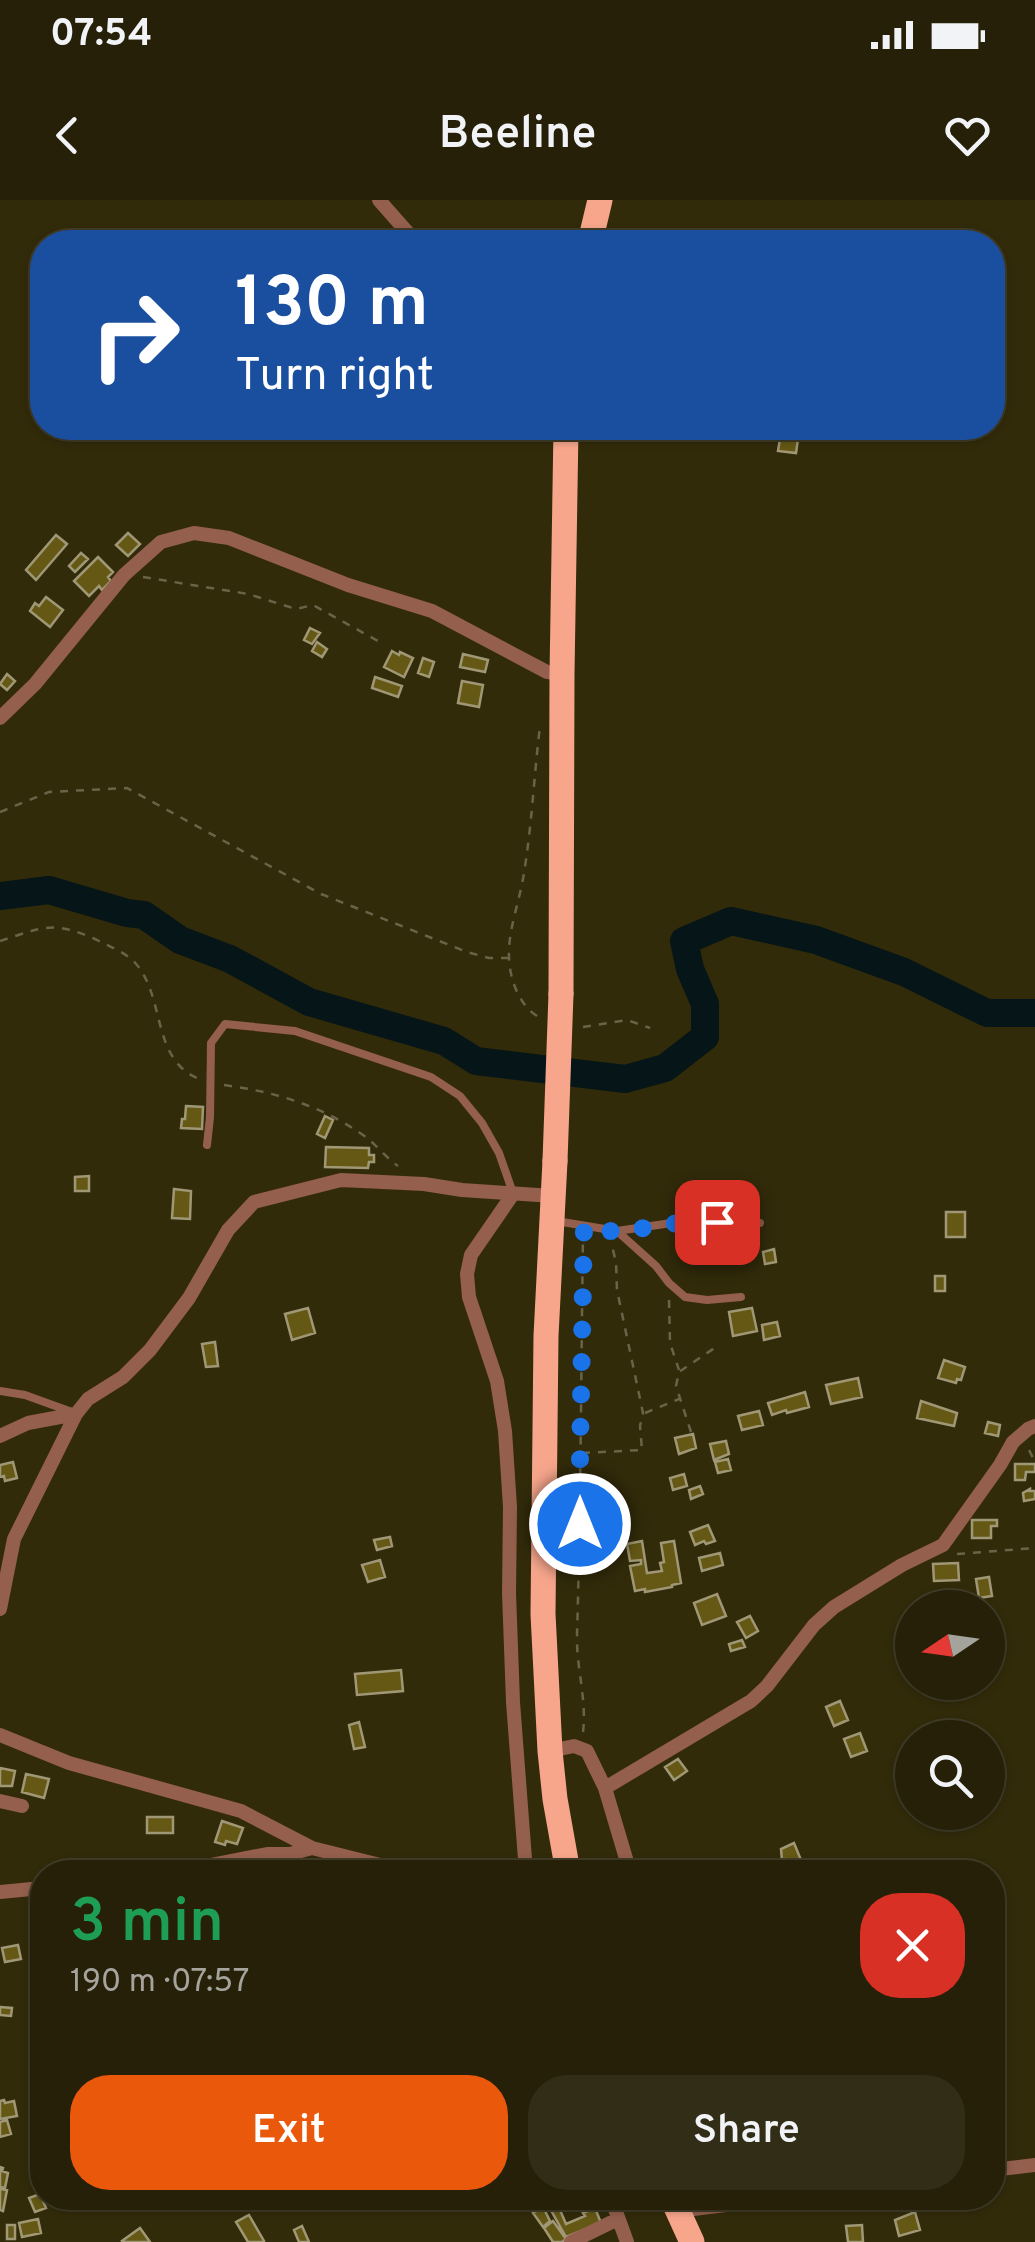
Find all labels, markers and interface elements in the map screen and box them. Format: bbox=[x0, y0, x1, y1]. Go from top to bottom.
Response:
text: 07:54 bbox=[50, 11, 152, 60]
text: Beeline bbox=[439, 107, 596, 164]
icon: back bbox=[40, 108, 95, 163]
icon: heart bbox=[940, 108, 995, 163]
text: 130 m bbox=[235, 262, 429, 351]
icon: right bbox=[70, 270, 200, 400]
text: Turn right bbox=[235, 349, 434, 406]
pin bbox=[675, 1180, 760, 1265]
icon: arrive bbox=[690, 1195, 745, 1250]
position arrow bbox=[528, 1472, 632, 1576]
north arrow bbox=[895, 1590, 1005, 1700]
map controls bbox=[895, 1590, 1005, 1830]
button: search bbox=[895, 1720, 1005, 1830]
text: 3 min bbox=[70, 1887, 224, 1963]
button: close bbox=[860, 1893, 965, 1998]
text: 190 m · 07:57 bbox=[70, 1963, 249, 2003]
button: Exit bbox=[70, 2075, 508, 2190]
button: Share bbox=[528, 2075, 965, 2190]

